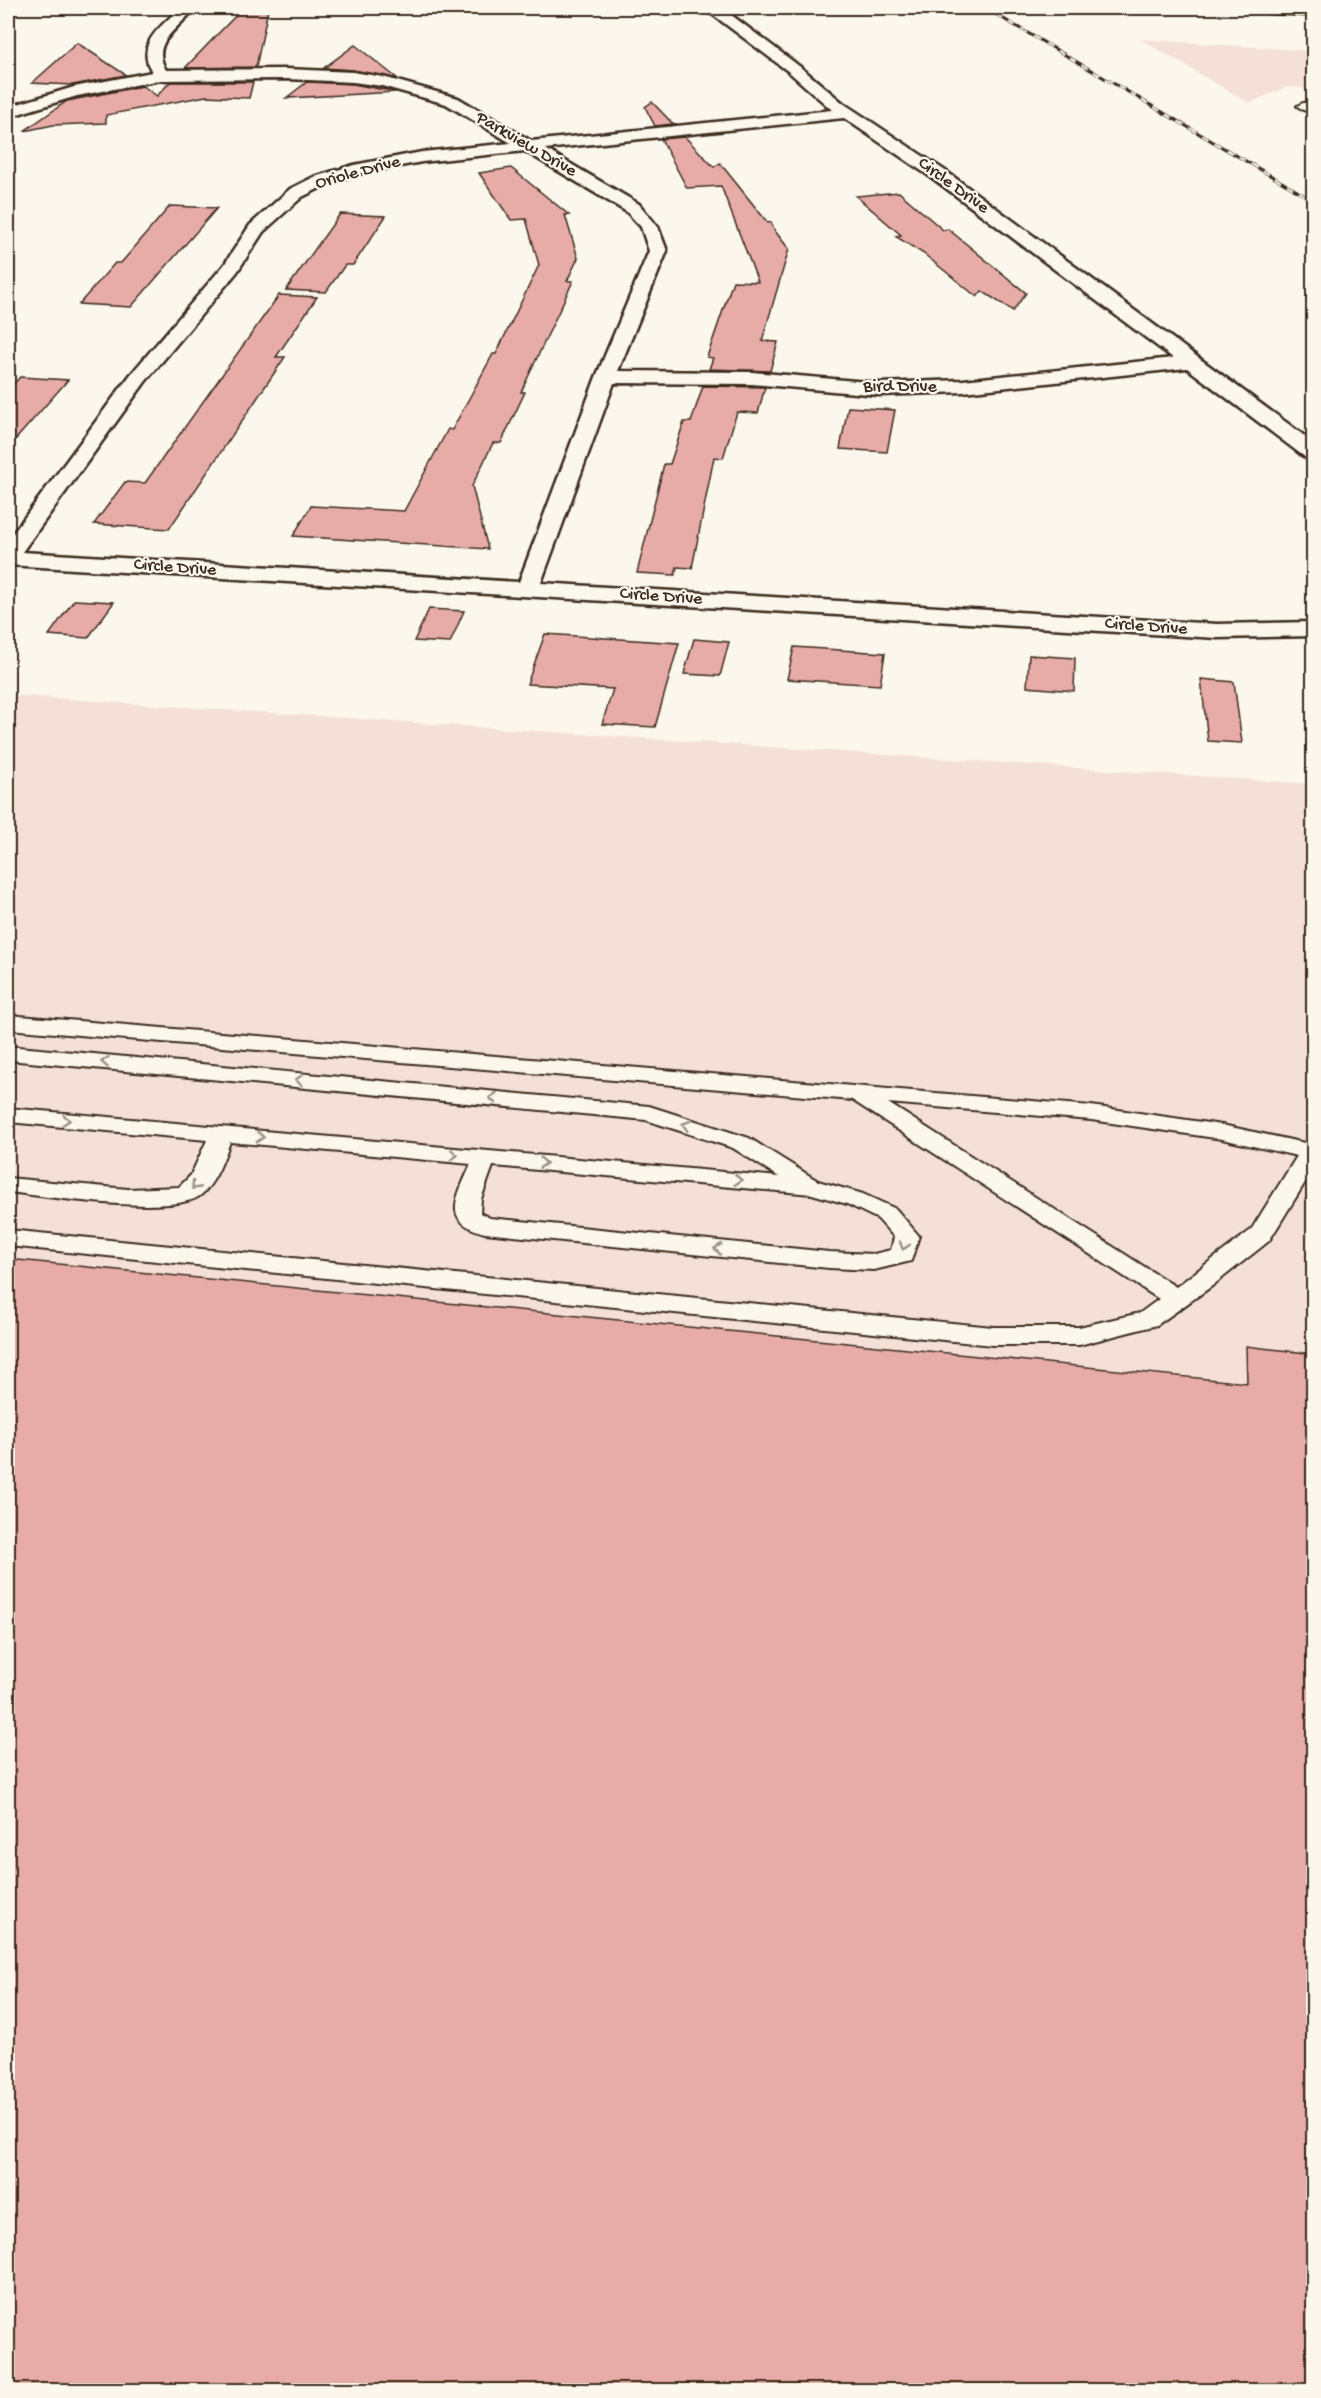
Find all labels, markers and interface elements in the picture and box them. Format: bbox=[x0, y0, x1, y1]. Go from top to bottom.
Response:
street label: Parkview Drive bbox=[471, 107, 581, 183]
street label: Oriole Drive bbox=[313, 151, 404, 194]
street label: Circle Drive bbox=[913, 153, 993, 219]
street label: Bird Drive bbox=[862, 377, 937, 398]
street label: Circle Drive bbox=[133, 555, 218, 581]
street label: Circle Drive bbox=[619, 584, 704, 610]
street label: Circle Drive bbox=[1104, 614, 1189, 640]
one-way arrow bbox=[101, 1056, 110, 1069]
one-way arrow bbox=[295, 1074, 304, 1087]
one-way arrow bbox=[489, 1092, 498, 1105]
one-way arrow bbox=[61, 1113, 70, 1126]
one-way arrow bbox=[681, 1120, 692, 1132]
one-way arrow bbox=[256, 1131, 265, 1144]
one-way arrow bbox=[450, 1148, 459, 1161]
one-way arrow bbox=[539, 1156, 548, 1169]
one-way arrow bbox=[733, 1173, 742, 1186]
one-way arrow bbox=[191, 1179, 202, 1189]
one-way arrow bbox=[899, 1240, 911, 1250]
one-way arrow bbox=[714, 1243, 723, 1256]

